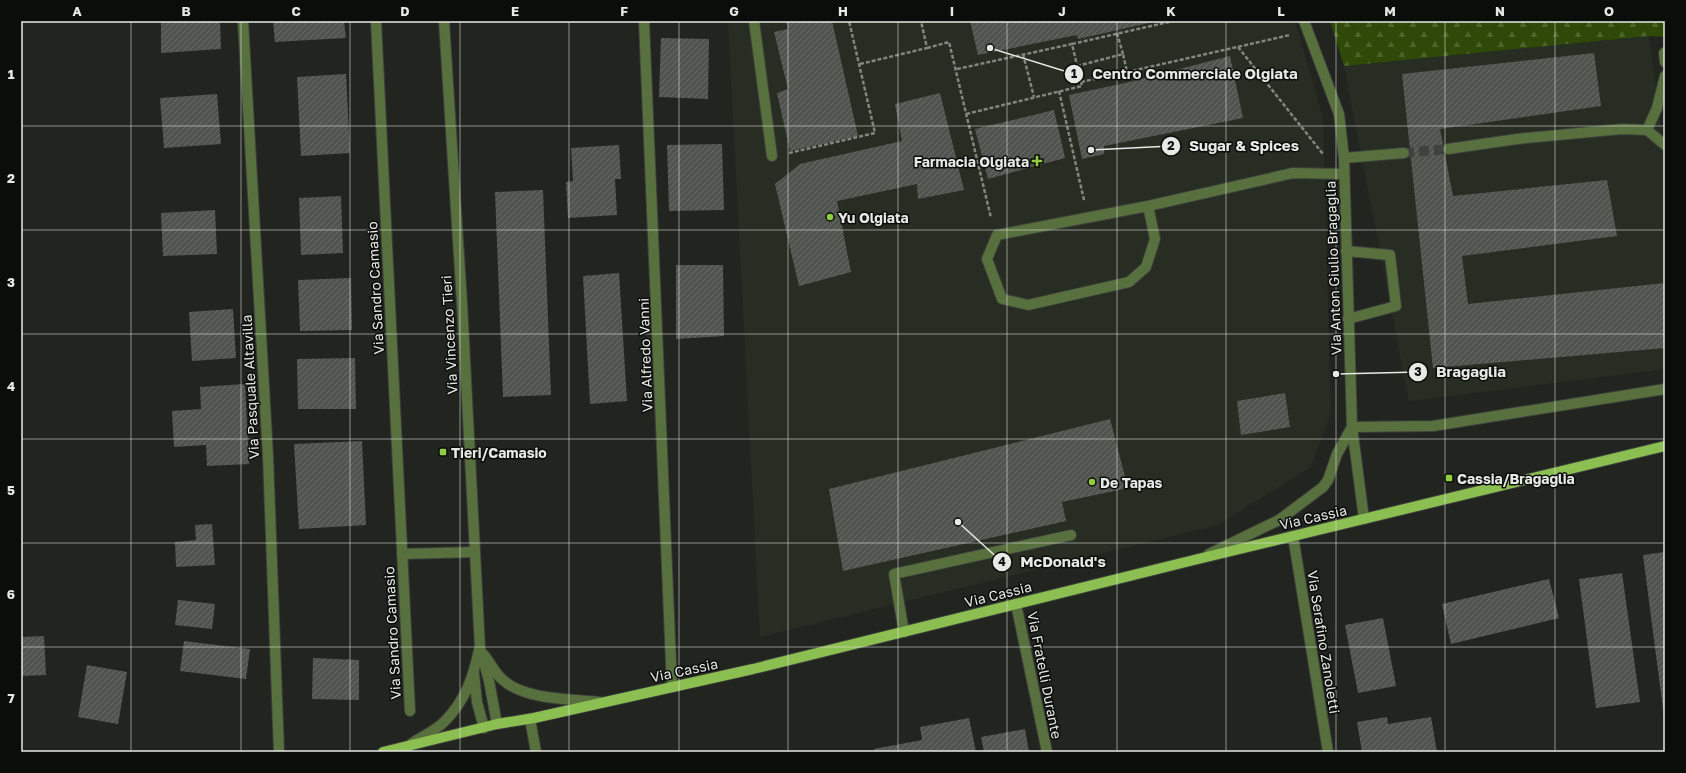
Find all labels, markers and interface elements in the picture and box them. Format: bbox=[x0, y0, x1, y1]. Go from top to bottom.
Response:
text: A bbox=[72, 3, 82, 19]
text: B bbox=[181, 3, 191, 19]
text: C bbox=[291, 3, 301, 19]
text: D bbox=[400, 3, 410, 19]
text: E bbox=[511, 3, 519, 19]
text: F bbox=[620, 3, 628, 19]
text: G bbox=[729, 3, 739, 19]
text: H bbox=[838, 3, 848, 19]
text: I bbox=[950, 3, 954, 19]
text: J bbox=[1058, 3, 1066, 19]
text: K bbox=[1166, 3, 1176, 19]
text: L bbox=[1277, 3, 1285, 19]
text: M bbox=[1384, 3, 1396, 19]
text: N bbox=[1495, 3, 1505, 19]
text: O bbox=[1604, 3, 1614, 19]
callout: Centro Commerciale Olgiata bbox=[1064, 61, 1306, 88]
text: Centro Commerciale Olgiata bbox=[1092, 64, 1298, 82]
text: 1 bbox=[8, 66, 15, 82]
text: 1 bbox=[1071, 66, 1077, 81]
callout: Sugar & Spices bbox=[1161, 132, 1307, 159]
text: Sugar & Spices bbox=[1189, 136, 1299, 154]
text: 2 bbox=[1167, 138, 1175, 153]
place label: Farmacia Olgiata bbox=[914, 153, 1029, 170]
marker: Farmacia Olgiata bbox=[1032, 156, 1042, 166]
text: 2 bbox=[7, 170, 15, 186]
street label: Via Anton Giulio Bragaglia bbox=[1321, 180, 1345, 356]
place label: Yu Olgiata bbox=[838, 209, 909, 226]
marker: Yu Olgiata bbox=[825, 212, 835, 222]
street label: Via Sandro Camasio bbox=[363, 221, 387, 355]
text: 3 bbox=[7, 274, 15, 290]
street label: Via Vincenzo Tieri bbox=[437, 275, 461, 395]
street label: Via Alfredo Vanni bbox=[635, 298, 655, 412]
street label: Via Pasquale Altavilla bbox=[238, 314, 262, 460]
callout: Bragaglia bbox=[1408, 359, 1514, 386]
text: Bragaglia bbox=[1436, 362, 1506, 380]
text: 3 bbox=[1414, 364, 1422, 379]
text: 4 bbox=[7, 378, 15, 394]
place label: Tieri/Camasio bbox=[451, 444, 547, 461]
marker: Tieri/Camasio bbox=[438, 447, 448, 457]
place label: Cassia/Bragaglia bbox=[1457, 470, 1575, 487]
marker: Cassia/Bragaglia bbox=[1444, 473, 1454, 483]
place label: De Tapas bbox=[1100, 474, 1163, 491]
marker: De Tapas bbox=[1087, 477, 1097, 487]
text: 5 bbox=[7, 482, 15, 498]
street label: Via Cassia bbox=[1278, 501, 1348, 533]
callout: McDonald's bbox=[992, 548, 1114, 575]
text: McDonald's bbox=[1020, 552, 1106, 570]
text: 4 bbox=[998, 554, 1006, 569]
street label: Via Sandro Camasio bbox=[380, 566, 404, 700]
street label: Via Serafino Zanoletti bbox=[1304, 569, 1344, 715]
street label: Via Cassia bbox=[963, 577, 1033, 611]
text: 6 bbox=[7, 586, 15, 602]
street label: Via Fratelli Durante bbox=[1024, 610, 1066, 740]
street label: Via Cassia bbox=[649, 655, 719, 685]
text: 7 bbox=[7, 690, 15, 706]

